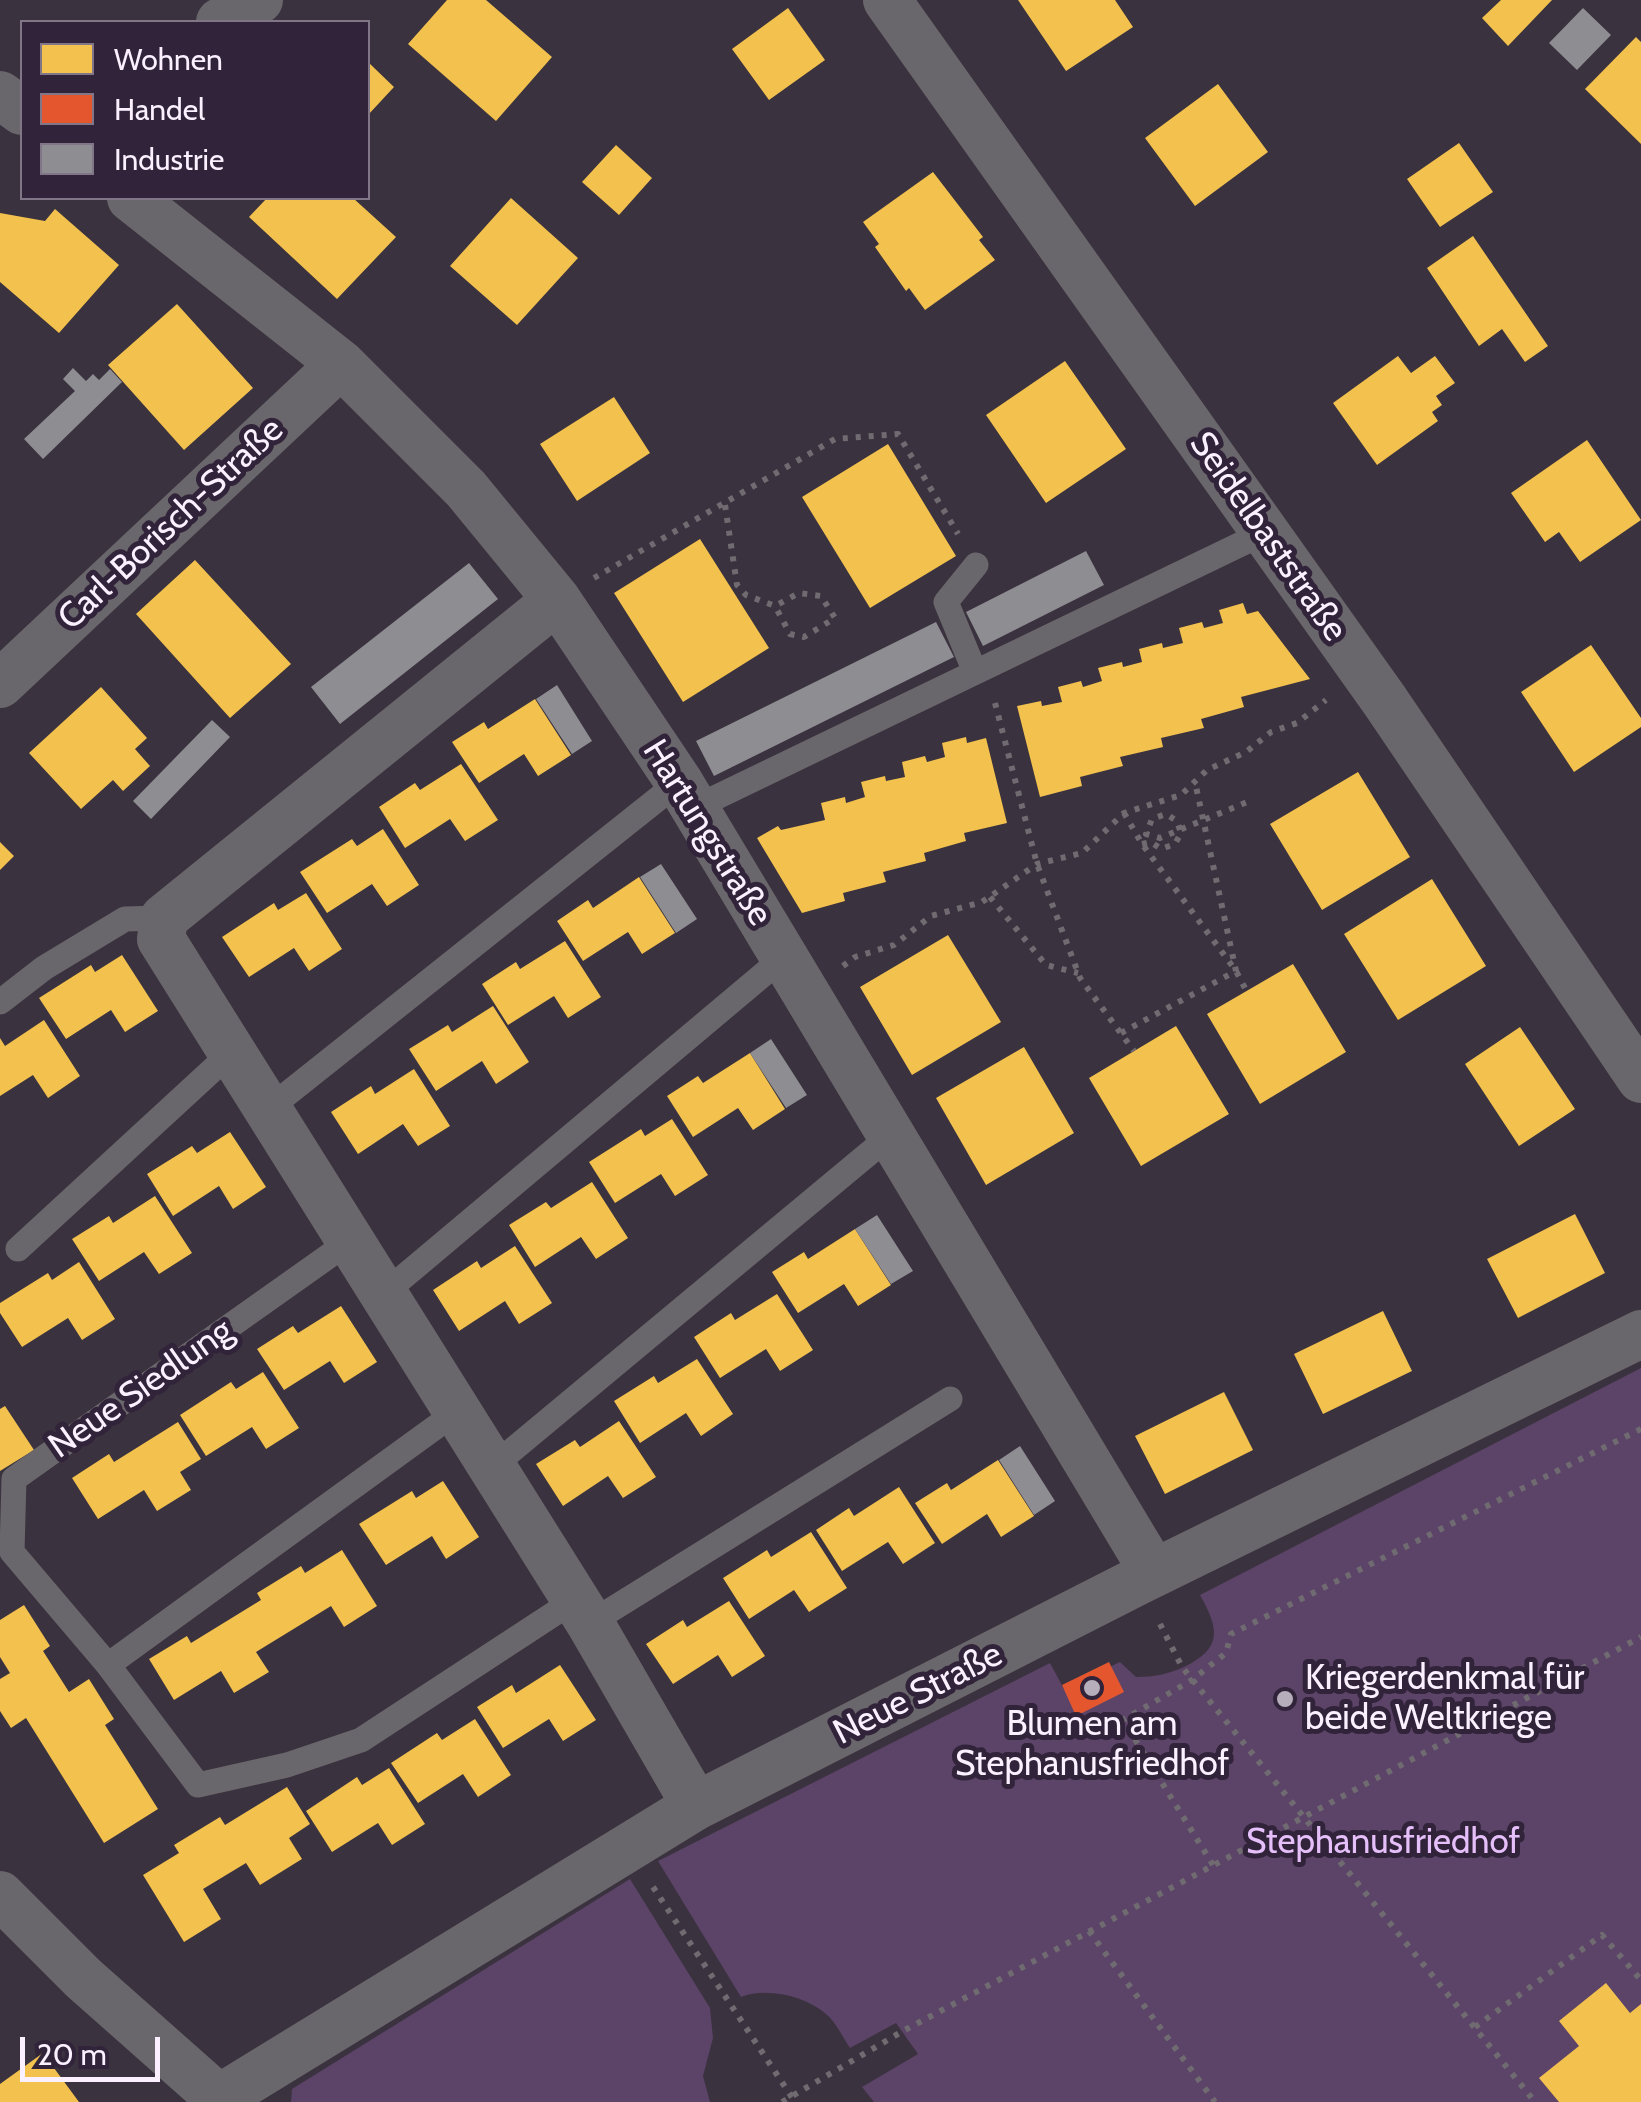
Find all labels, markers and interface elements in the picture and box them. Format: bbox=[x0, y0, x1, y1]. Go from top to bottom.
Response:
legend bbox=[20, 20, 370, 200]
text: Wohnen bbox=[114, 41, 223, 78]
text: Handel bbox=[114, 91, 205, 128]
text: Industrie bbox=[114, 141, 224, 178]
street label: Carl-Borisch-Straße bbox=[50, 409, 292, 639]
street label: Seidelbaststraße bbox=[1180, 424, 1356, 650]
street label: Hartungstraße bbox=[633, 732, 781, 934]
street label: Neue Siedlung bbox=[41, 1310, 241, 1468]
street label: Neue Straße bbox=[827, 1634, 1009, 1754]
place label: Kriegerdenkmal für beide Weltkriege bbox=[1305, 1658, 1584, 1740]
marker: Blumen am Stephanusfriedhof bbox=[1081, 1677, 1103, 1699]
marker: Kriegerdenkmal für beide Weltkriege bbox=[1274, 1688, 1296, 1710]
place label: Blumen am Stephanusfriedhof bbox=[955, 1704, 1229, 1786]
park label: Stephanusfriedhof bbox=[1246, 1822, 1520, 1864]
scale bar bbox=[25, 2017, 165, 2079]
text: 20 m bbox=[37, 2036, 107, 2073]

